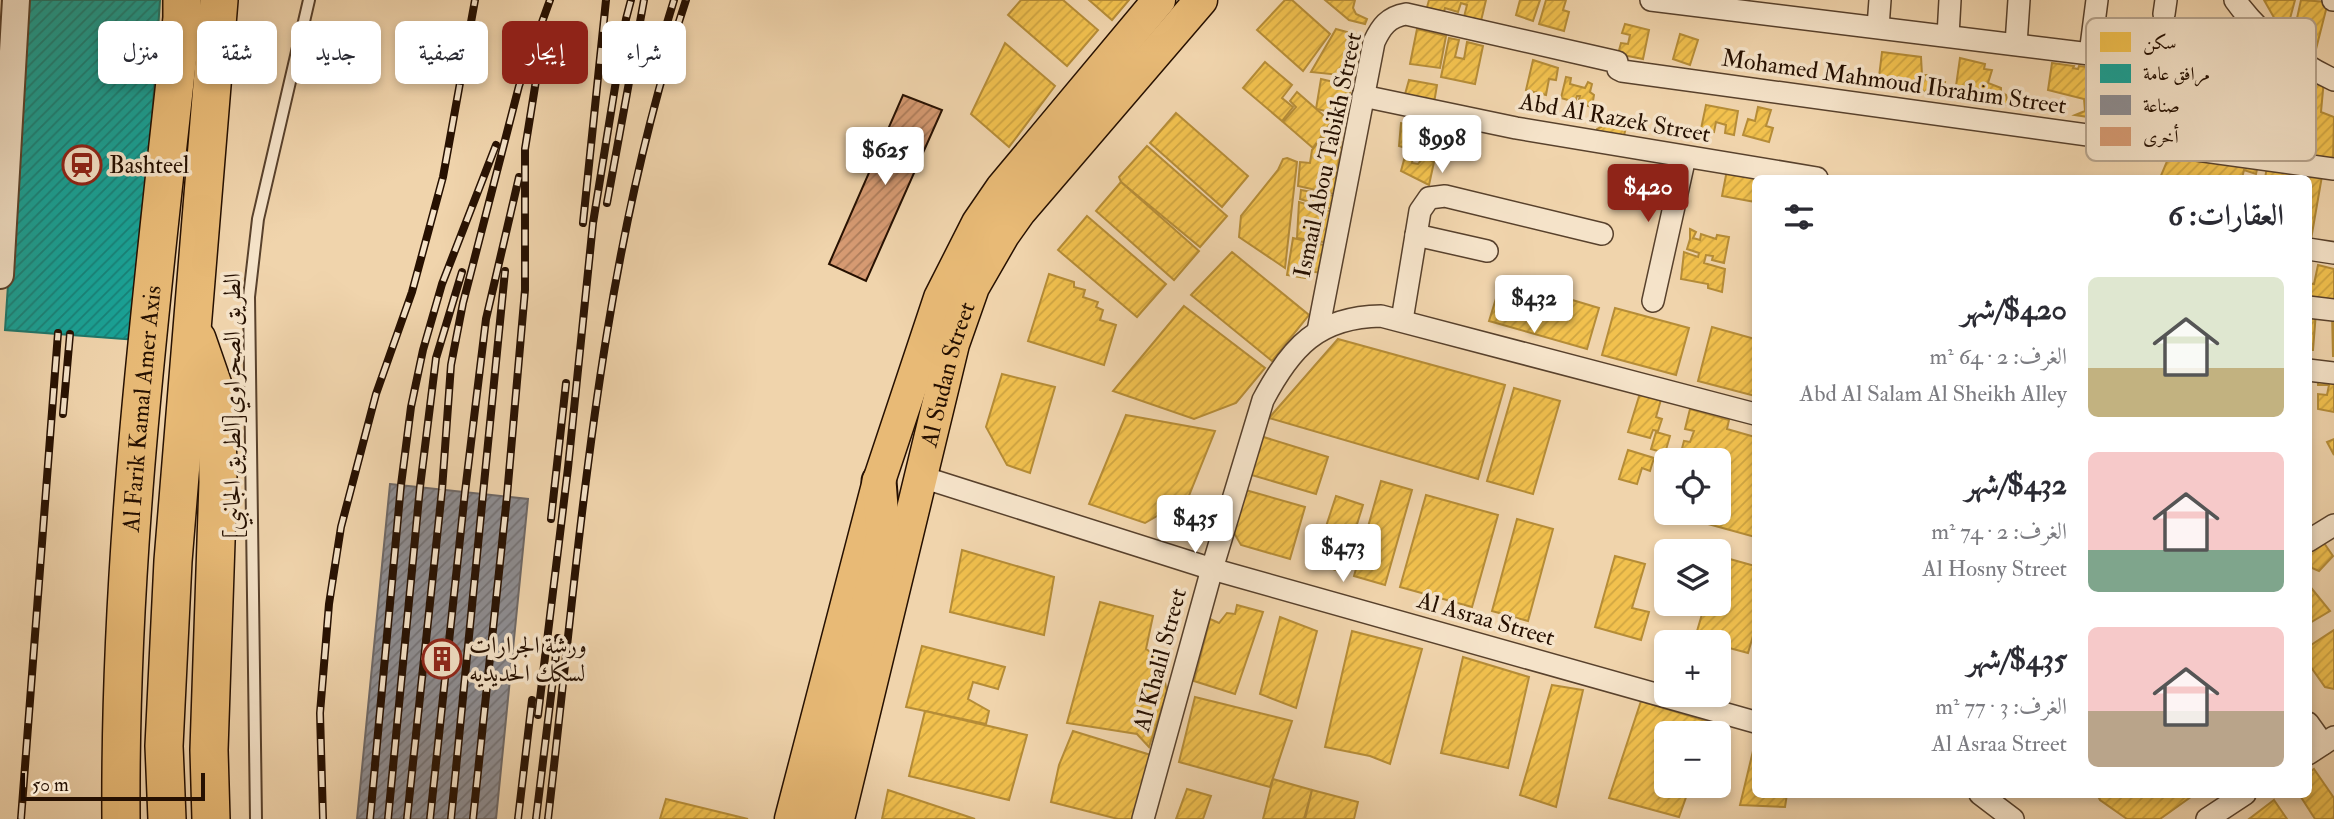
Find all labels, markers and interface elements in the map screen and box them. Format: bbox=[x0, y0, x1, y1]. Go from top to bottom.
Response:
legend bbox=[2086, 18, 2316, 161]
chip: منزل bbox=[98, 21, 183, 84]
chip: شقة bbox=[197, 21, 277, 84]
chip: جديد bbox=[291, 21, 381, 84]
chip: تصفية bbox=[395, 21, 488, 84]
chip: إيجار bbox=[502, 21, 588, 84]
chip: شراء bbox=[602, 21, 686, 84]
street label: Ismail Abou Tabikh Street bbox=[1287, 29, 1369, 280]
text: سكن bbox=[2143, 31, 2177, 56]
street label: Mohamed Mahmoud Ibrahim Street bbox=[1720, 42, 2069, 122]
text: مرافق عامة bbox=[2143, 62, 2210, 87]
street label: Abd Al Razek Street bbox=[1516, 86, 1713, 150]
text: صناعة bbox=[2143, 94, 2180, 118]
pin: $998 bbox=[1401, 116, 1483, 175]
text: $998 bbox=[1418, 123, 1466, 152]
text: أخرى bbox=[2143, 124, 2179, 149]
pin: $625 bbox=[844, 128, 926, 187]
text: $625 bbox=[862, 135, 908, 164]
station icon: Bashteel bbox=[61, 144, 103, 186]
place label: Bashteel bbox=[109, 150, 189, 181]
pin: $420 bbox=[1607, 164, 1689, 224]
text: $420 bbox=[1624, 172, 1672, 201]
text: العقارات: 6 bbox=[2168, 197, 2284, 234]
icon: filters bbox=[1780, 198, 1818, 236]
street label: الطريق الصحراوي[الطريق الجانبي] bbox=[217, 273, 254, 539]
pin: $432 bbox=[1493, 276, 1575, 335]
text: $432 bbox=[1511, 283, 1557, 312]
street label: Al Farik Kamal Amer Axis bbox=[115, 284, 168, 534]
text: $420/شهر bbox=[1961, 291, 2067, 328]
street label: Al Sudan Street bbox=[913, 297, 982, 451]
icon: home bbox=[2144, 305, 2228, 389]
text: الغرف: 2 · 64 m² bbox=[1929, 342, 2067, 371]
text: Abd Al Salam Al Sheikh Alley bbox=[1800, 379, 2067, 408]
map controls bbox=[1654, 448, 1731, 798]
button: locate bbox=[1654, 448, 1731, 525]
text: $432/شهر bbox=[1965, 466, 2067, 503]
icon: home bbox=[2144, 480, 2228, 564]
pin: $435 bbox=[1154, 496, 1236, 555]
text: $435 bbox=[1173, 503, 1217, 532]
text: الغرف: 2 · 74 m² bbox=[1931, 517, 2067, 546]
pin: $473 bbox=[1302, 524, 1384, 584]
text: $473 bbox=[1321, 532, 1365, 561]
button: layers bbox=[1654, 539, 1731, 616]
text: Al Hosny Street bbox=[1922, 554, 2067, 583]
street label: Al Asraa Street bbox=[1413, 584, 1558, 653]
street label: Al Khalil Street bbox=[1126, 585, 1194, 736]
place label: ورشة الجرارات لسكك الحديديه bbox=[469, 630, 587, 689]
button: + bbox=[1654, 630, 1731, 707]
building icon: ورشة الجرارات لسكك الحديديه bbox=[421, 638, 463, 680]
text: $435/شهر bbox=[1967, 641, 2067, 678]
icon: home bbox=[2144, 655, 2228, 739]
text: الغرف: 3 · 77 m² bbox=[1935, 692, 2067, 721]
button: − bbox=[1654, 721, 1731, 798]
text: Al Asraa Street bbox=[1931, 729, 2067, 758]
scale bar bbox=[21, 770, 205, 802]
text: 50 m bbox=[32, 773, 69, 797]

